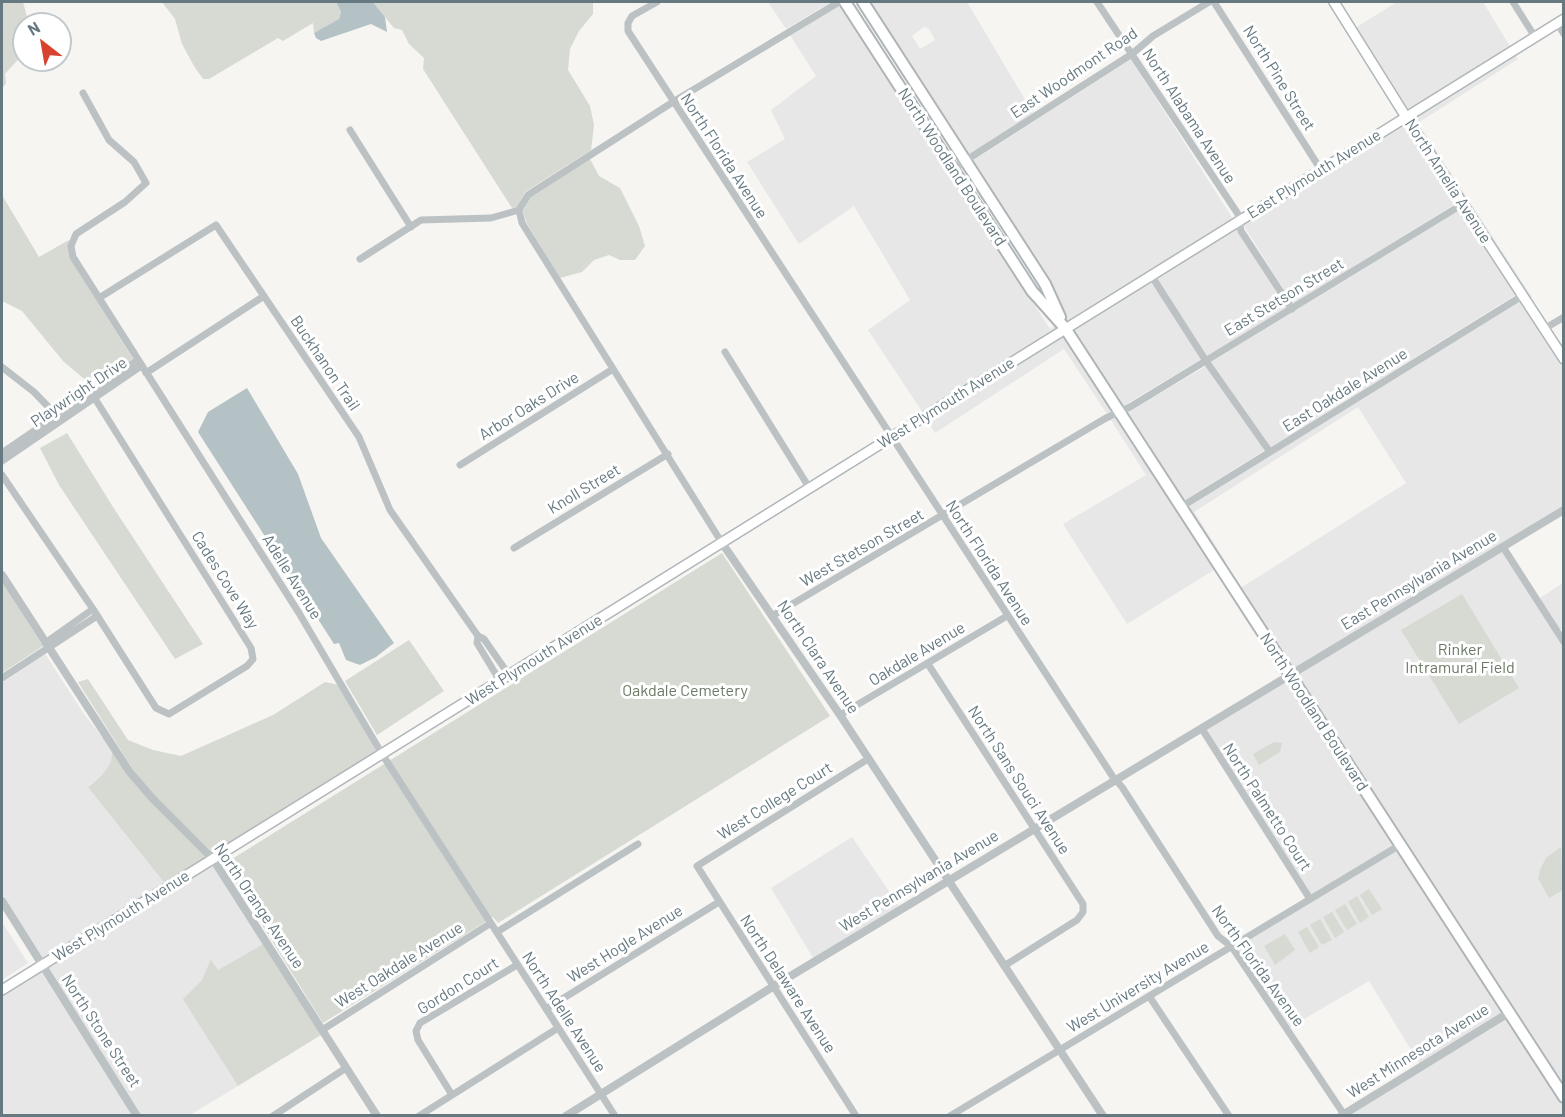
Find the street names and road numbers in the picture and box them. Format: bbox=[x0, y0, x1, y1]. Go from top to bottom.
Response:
street label: North Pine Street bbox=[1239, 22, 1319, 134]
street label: East Woodmont Road bbox=[1007, 23, 1141, 123]
street label: North Alabama Avenue bbox=[1138, 45, 1240, 187]
street label: North Woodland Boulevard bbox=[894, 84, 1010, 250]
street label: North Florida Avenue bbox=[676, 90, 772, 222]
street label: North Amelia Avenue bbox=[1401, 115, 1495, 247]
street label: East Plymouth Avenue bbox=[1244, 125, 1384, 223]
street label: East Stetson Street bbox=[1221, 254, 1347, 340]
street label: Buckhanon Trail bbox=[286, 312, 364, 414]
street label: East Oakdale Avenue bbox=[1279, 344, 1411, 436]
street label: Playwright Drive bbox=[27, 353, 131, 431]
street label: West Plymouth Avenue bbox=[874, 353, 1018, 453]
street label: Arbor Oaks Drive bbox=[475, 368, 583, 444]
street label: Knoll Street bbox=[544, 460, 624, 518]
street label: North Florida Avenue bbox=[941, 497, 1037, 629]
street label: West Stetson Street bbox=[797, 505, 927, 591]
street label: East Pennsylvania Avenue bbox=[1338, 526, 1500, 634]
street label: Cades Cove Way bbox=[187, 528, 263, 632]
street label: Adelle Avenue bbox=[258, 531, 326, 623]
street label: North Clara Avenue bbox=[773, 597, 863, 717]
street label: West Plymouth Avenue bbox=[462, 610, 606, 710]
street label: Oakdale Avenue bbox=[865, 618, 969, 690]
street label: North Woodland Boulevard bbox=[1256, 629, 1372, 795]
street label: North Sans Souci Avenue bbox=[964, 702, 1074, 858]
street label: North Palmetto Court bbox=[1219, 740, 1315, 874]
street label: West College Court bbox=[714, 758, 836, 844]
street label: West Pennsylvania Avenue bbox=[836, 826, 1002, 936]
street label: North Orange Avenue bbox=[210, 840, 308, 972]
street label: West Plymouth Avenue bbox=[49, 866, 193, 966]
street label: West Hogle Avenue bbox=[564, 901, 686, 987]
street label: North Florida Avenue bbox=[1207, 901, 1309, 1031]
street label: North Delaware Avenue bbox=[736, 911, 840, 1057]
street label: West Oakdale Avenue bbox=[331, 918, 467, 1012]
street label: West University Avenue bbox=[1064, 937, 1212, 1037]
street label: North Adelle Avenue bbox=[518, 948, 610, 1076]
street label: Gordon Court bbox=[414, 953, 502, 1019]
street label: North Stone Street bbox=[57, 971, 145, 1091]
street label: West Minnesota Avenue bbox=[1343, 999, 1493, 1103]

